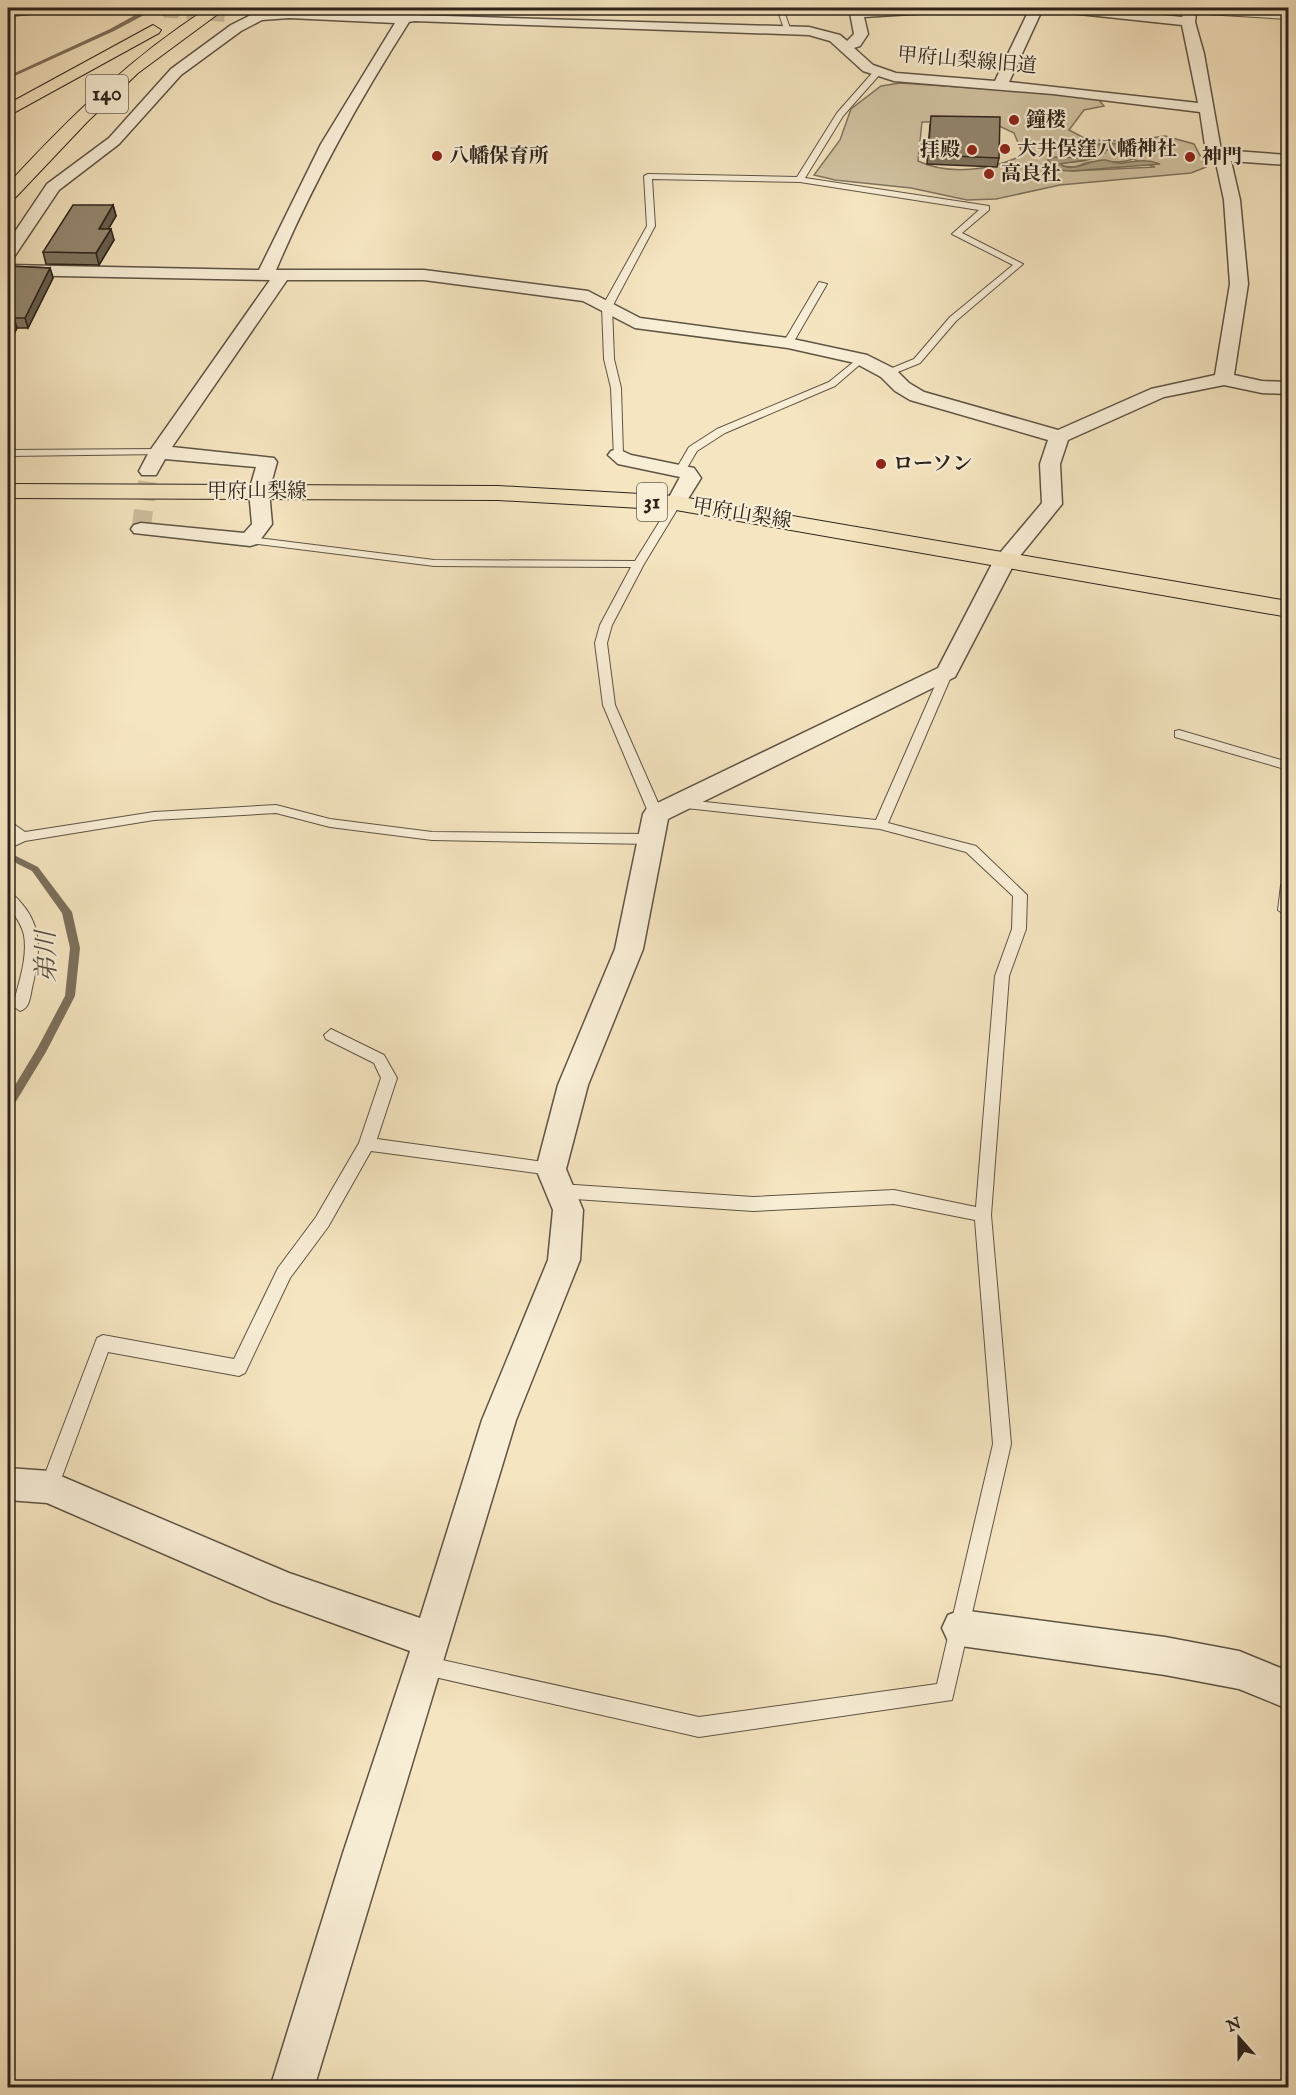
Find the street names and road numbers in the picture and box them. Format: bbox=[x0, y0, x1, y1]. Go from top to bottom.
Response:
street label: 甲府山梨線旧道 bbox=[896, 42, 1038, 80]
road number: 140 bbox=[86, 75, 128, 113]
street label: 甲府山梨線 bbox=[207, 479, 307, 504]
road number: 31 bbox=[637, 483, 667, 521]
street label: 甲府山梨線 bbox=[691, 494, 793, 534]

